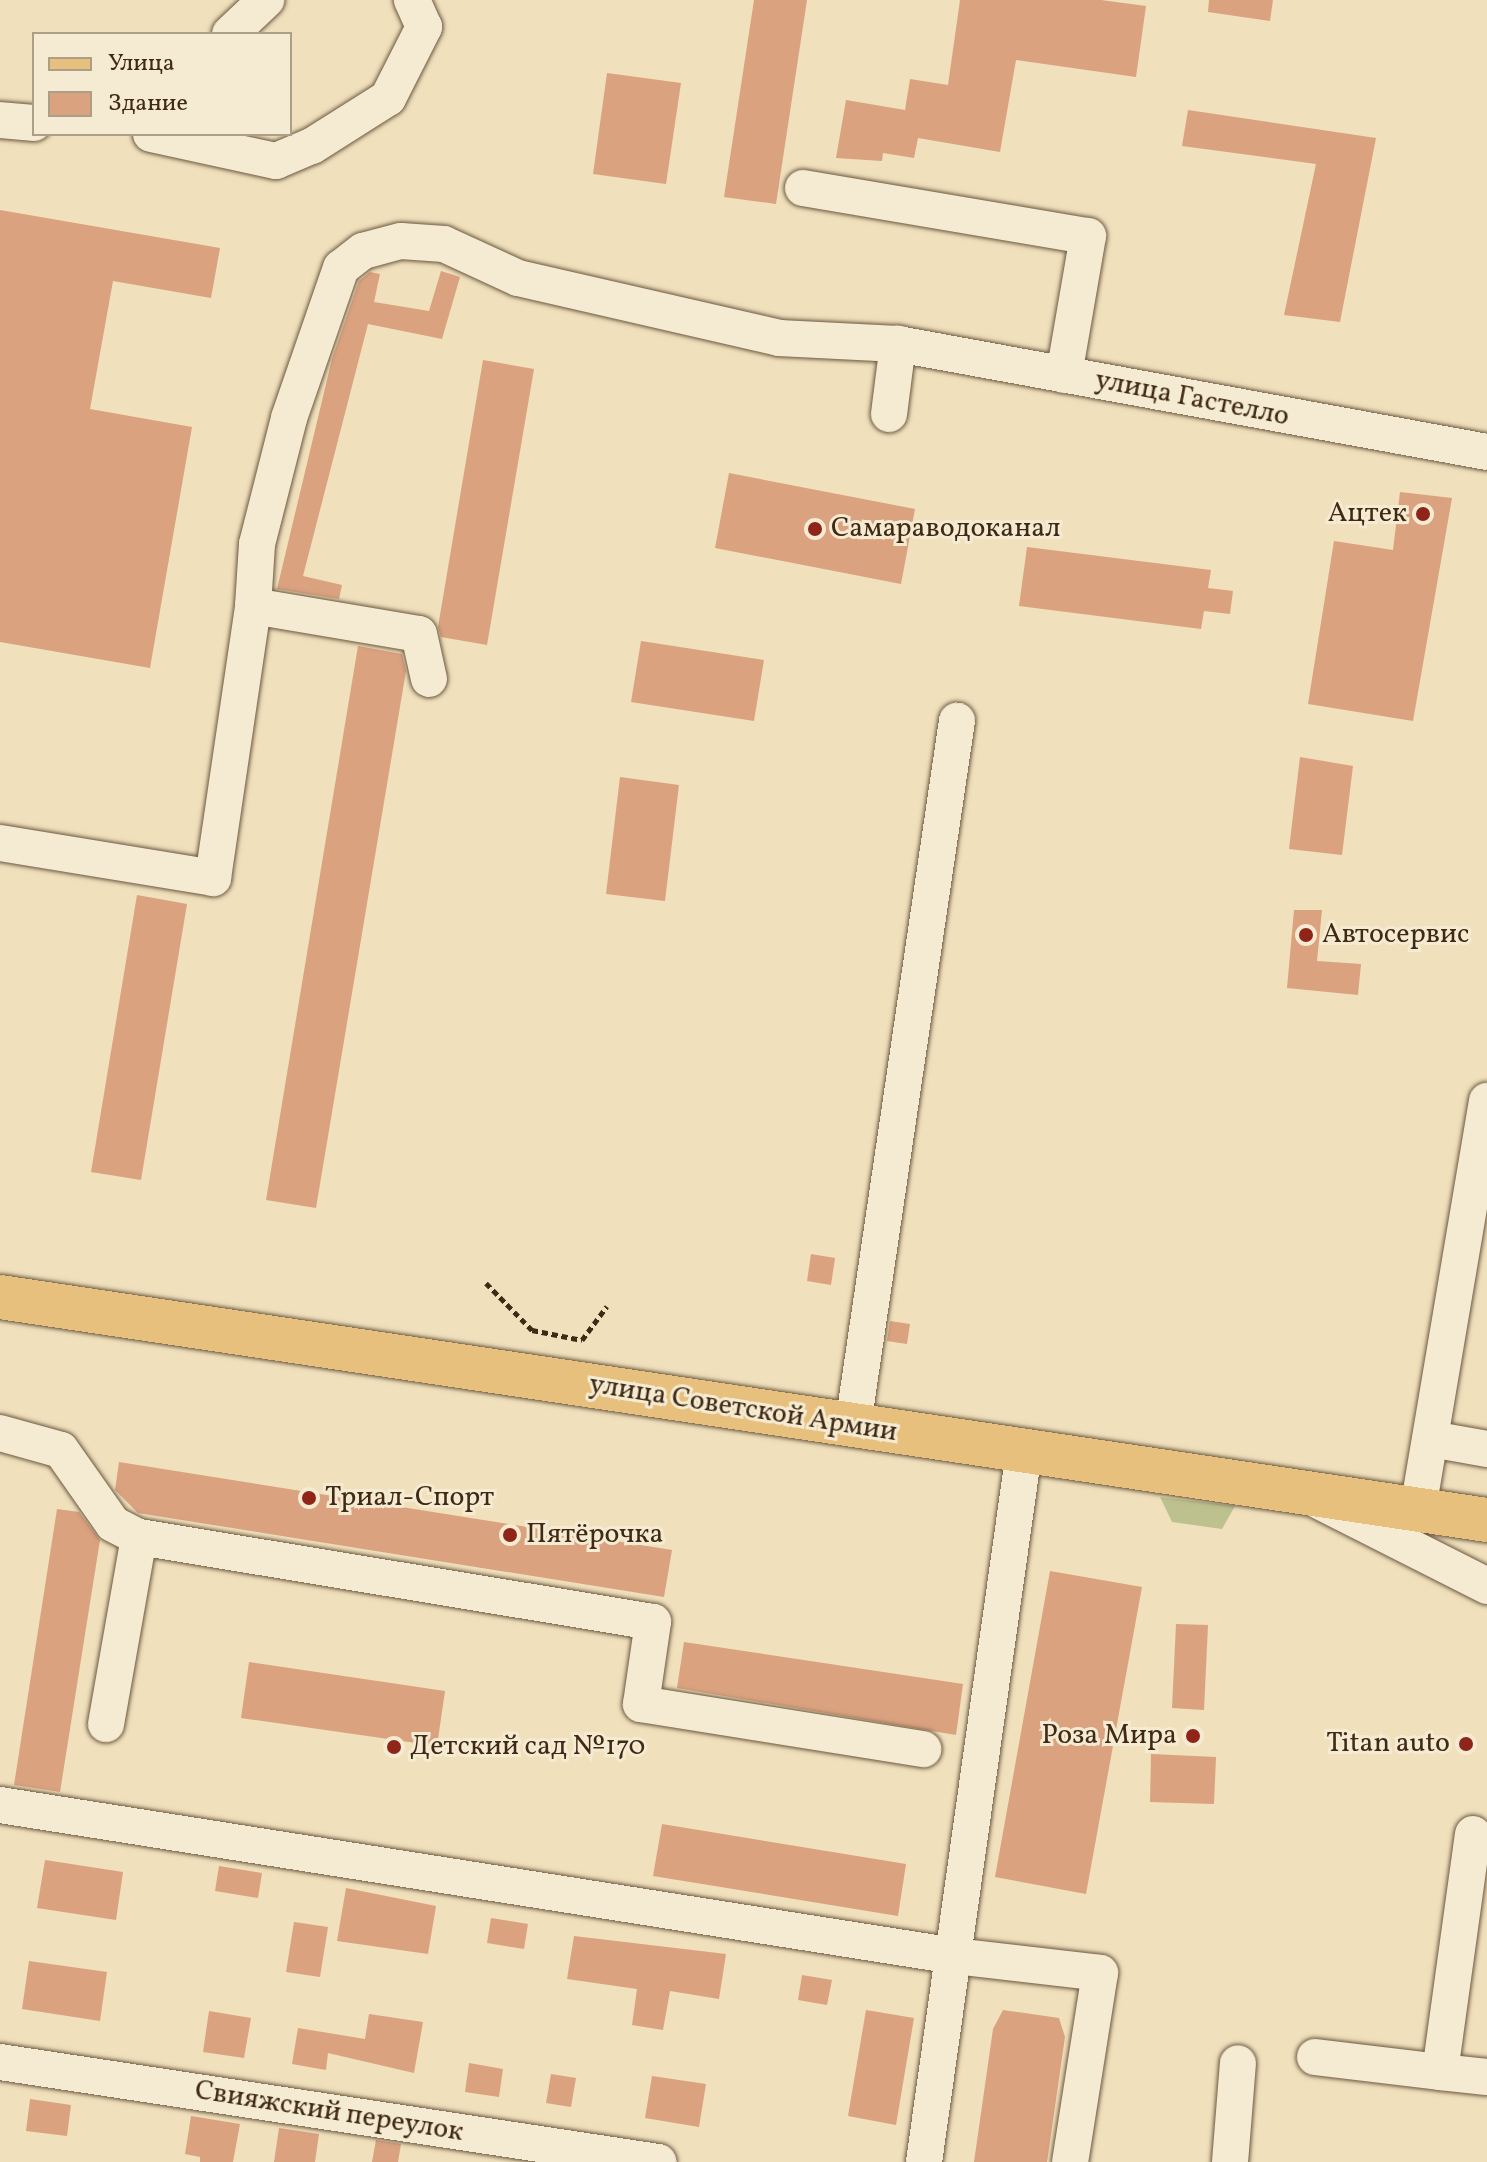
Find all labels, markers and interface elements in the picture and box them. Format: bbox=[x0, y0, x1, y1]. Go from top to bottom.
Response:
legend bbox=[32, 32, 292, 136]
text: Улица bbox=[108, 47, 175, 81]
text: Здание bbox=[108, 87, 188, 121]
street label: улица Гастелло bbox=[1092, 364, 1292, 434]
place label: Ацтек bbox=[1328, 497, 1407, 531]
marker: Ацтек bbox=[1414, 505, 1432, 523]
place label: Самараводоканал bbox=[831, 512, 1060, 546]
marker: Самараводоканал bbox=[806, 520, 824, 538]
place label: Автосервис bbox=[1322, 918, 1469, 952]
marker: Автосервис bbox=[1297, 926, 1315, 944]
street label: улица Советской Армии bbox=[587, 1368, 899, 1450]
place label: Триал-Спорт bbox=[325, 1481, 494, 1515]
marker: Триал-Спорт bbox=[300, 1489, 318, 1507]
place label: Пятёрочка bbox=[526, 1518, 663, 1552]
marker: Пятёрочка bbox=[501, 1526, 519, 1544]
place label: Роза Мира bbox=[1042, 1719, 1177, 1753]
marker: Роза Мира bbox=[1184, 1727, 1202, 1745]
place label: Titan auto bbox=[1326, 1727, 1450, 1761]
place label: Детский сад №170 bbox=[410, 1730, 645, 1764]
marker: Titan auto bbox=[1457, 1735, 1475, 1753]
marker: Детский сад №170 bbox=[385, 1738, 403, 1756]
street label: Свияжский переулок bbox=[192, 2074, 466, 2150]

